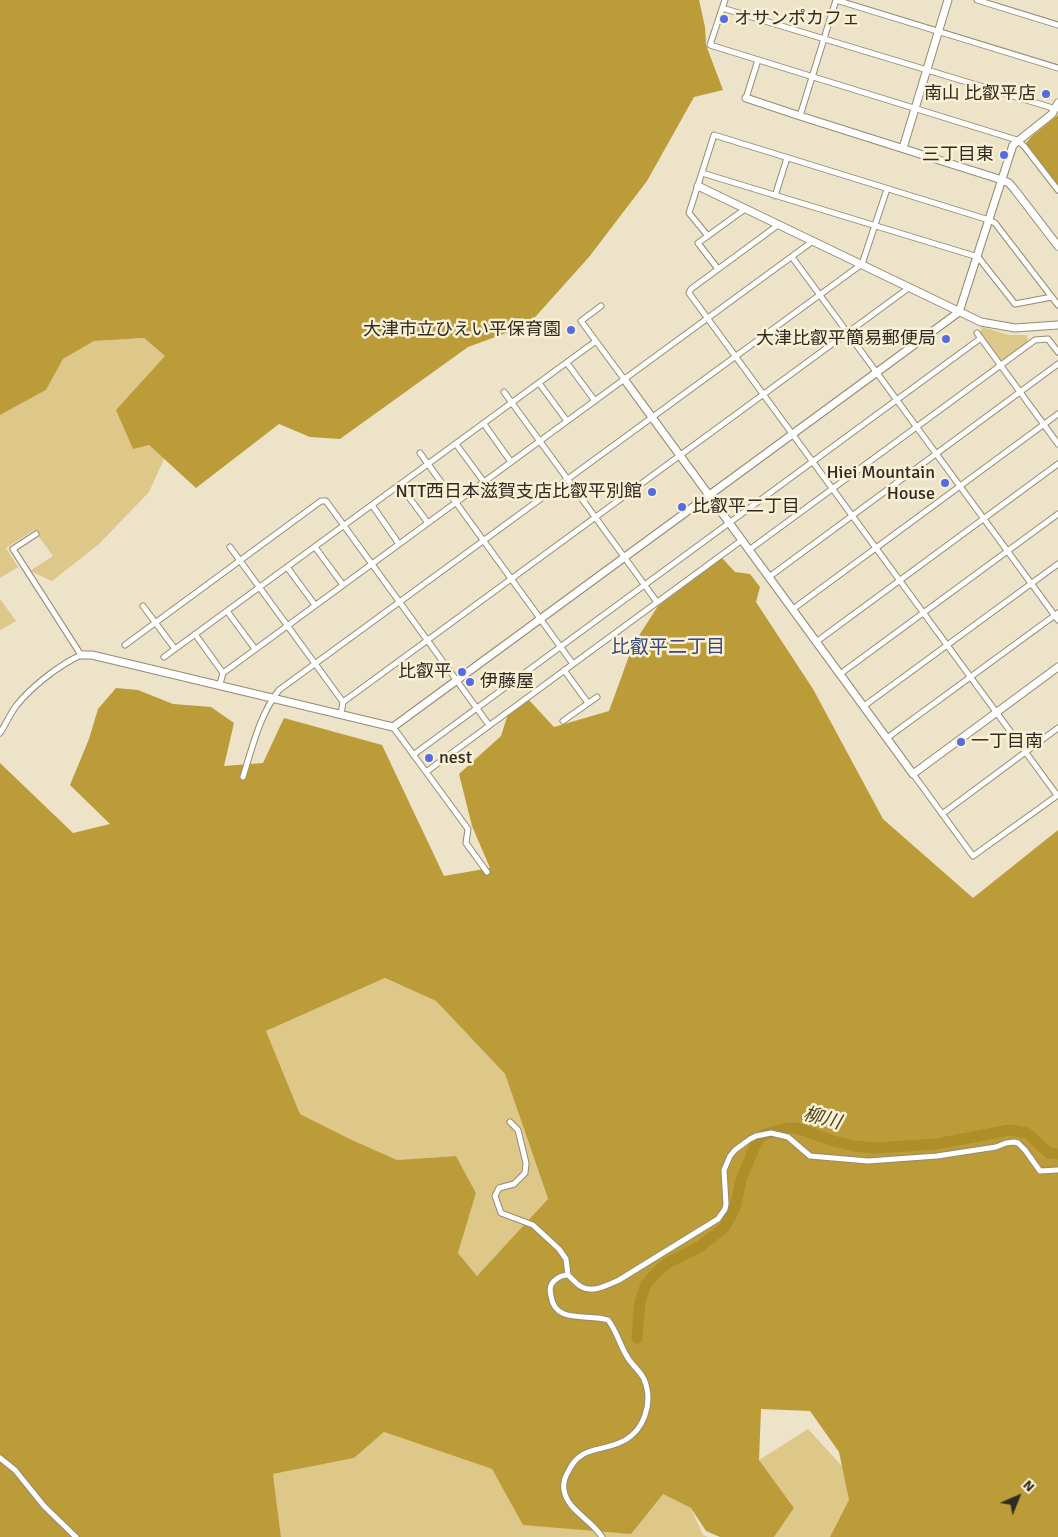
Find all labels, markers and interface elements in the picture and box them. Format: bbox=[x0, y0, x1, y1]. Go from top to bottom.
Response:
place label: オサンポカフェ bbox=[734, 8, 860, 30]
marker: オサンポカフェ bbox=[718, 13, 730, 25]
place label: 南山 比叡平店 bbox=[924, 83, 1036, 105]
marker: 南山 比叡平店 bbox=[1040, 88, 1052, 100]
place label: 三丁目東 bbox=[922, 144, 994, 166]
marker: 三丁目東 bbox=[998, 149, 1010, 161]
place label: 大津市立ひえい平保育園 bbox=[363, 319, 561, 341]
marker: 大津市立ひえい平保育園 bbox=[565, 324, 577, 336]
place label: 大津比叡平簡易郵便局 bbox=[756, 328, 936, 350]
marker: 大津比叡平簡易郵便局 bbox=[940, 333, 952, 345]
place label: Hiei Mountain House bbox=[826, 462, 935, 504]
marker: Hiei Mountain House bbox=[939, 477, 951, 489]
place label: NTT西日本滋賀支店比叡平別館 bbox=[396, 481, 642, 503]
marker: NTT西日本滋賀支店比叡平別館 bbox=[646, 486, 658, 498]
place label: 比叡平二丁目 bbox=[692, 496, 800, 518]
marker: 比叡平二丁目 bbox=[676, 501, 688, 513]
district label: 比叡平二丁目 bbox=[611, 637, 725, 659]
place label: 比叡平 bbox=[398, 661, 452, 683]
marker: 比叡平 bbox=[456, 666, 468, 678]
place label: 伊藤屋 bbox=[480, 671, 534, 693]
marker: 伊藤屋 bbox=[464, 676, 476, 688]
place label: 一丁目南 bbox=[971, 731, 1043, 753]
marker: 一丁目南 bbox=[955, 736, 967, 748]
place label: nest bbox=[439, 747, 472, 769]
marker: nest bbox=[423, 752, 435, 764]
water label: 柳川 bbox=[801, 1103, 843, 1135]
north arrow bbox=[993, 1472, 1043, 1522]
text: N bbox=[1019, 1476, 1038, 1495]

